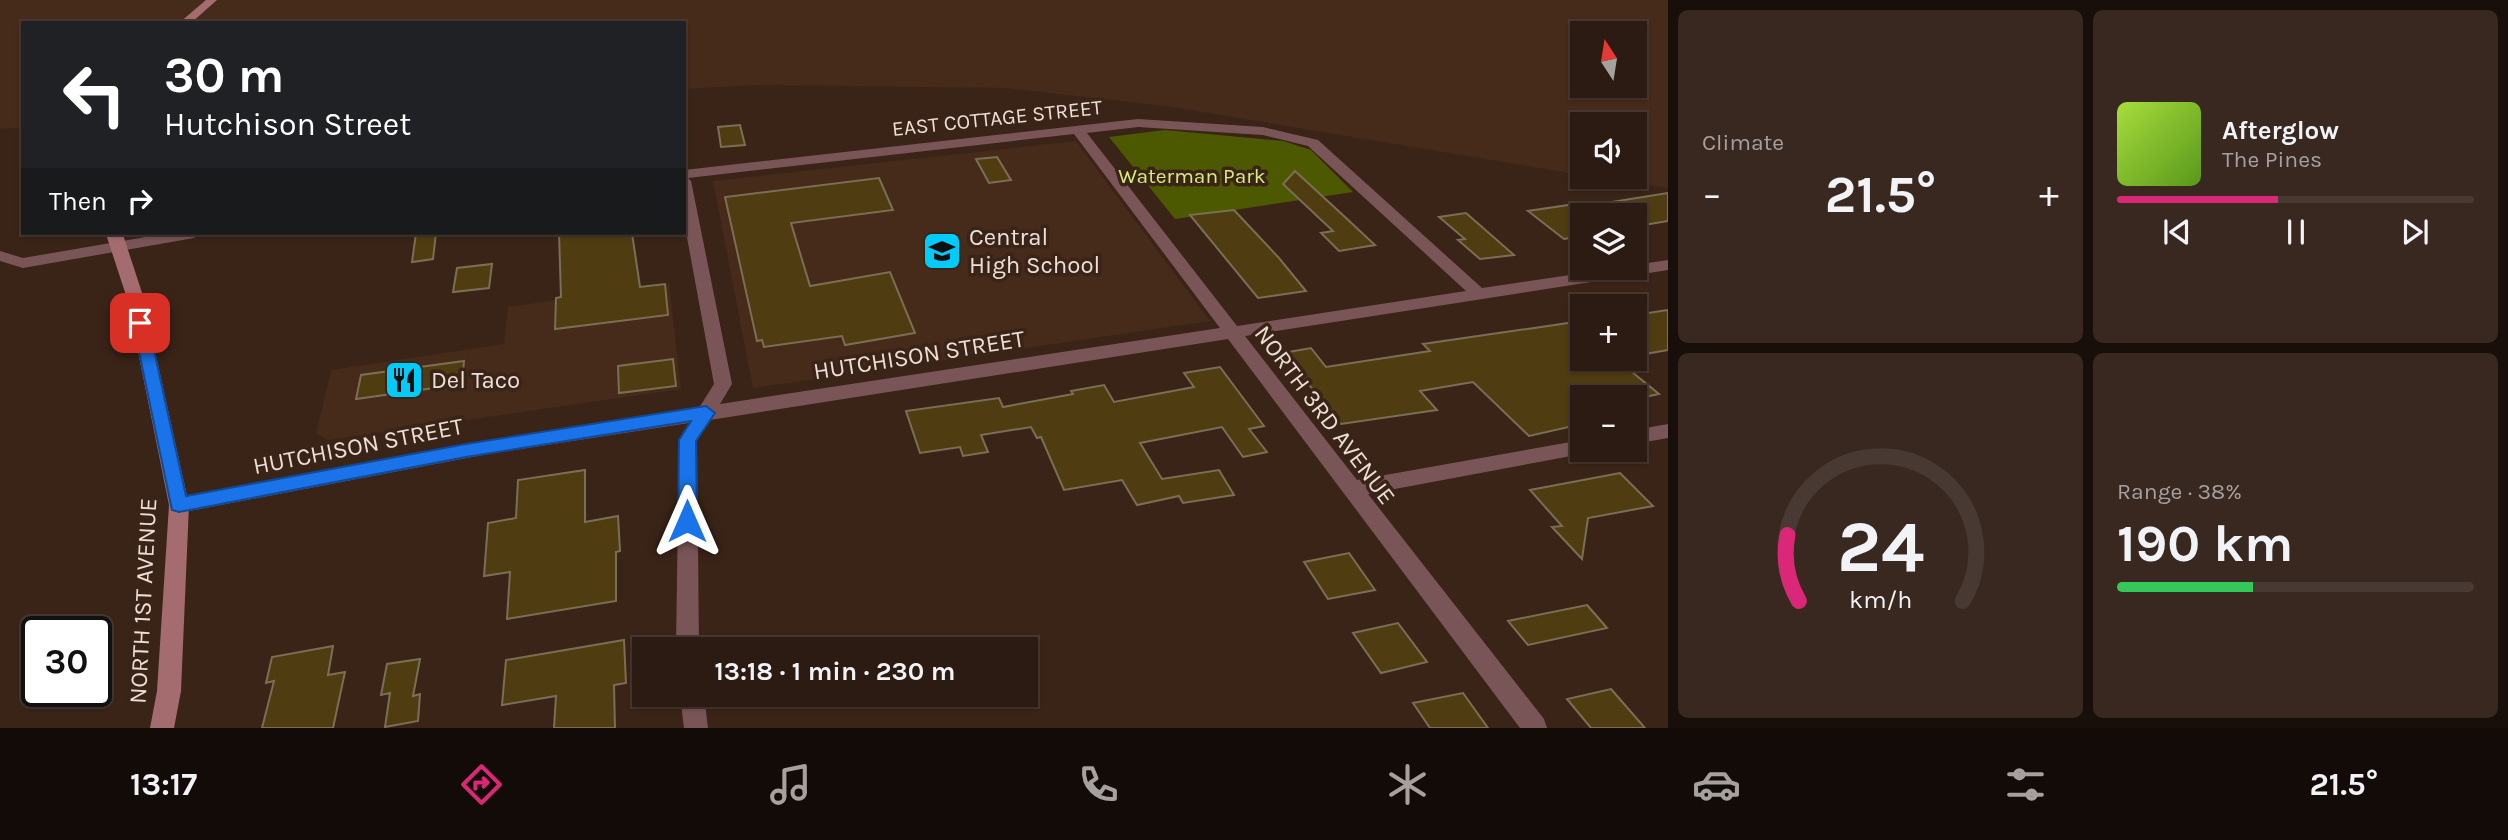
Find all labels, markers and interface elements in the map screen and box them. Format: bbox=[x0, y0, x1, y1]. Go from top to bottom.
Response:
north arrow bbox=[1570, 21, 1647, 98]
map controls bbox=[1570, 21, 1647, 462]
text: 30 m bbox=[164, 47, 284, 104]
icon: left bbox=[49, 49, 140, 140]
street label: EAST COTTAGE STREET bbox=[891, 95, 1104, 141]
text: Hutchison Street bbox=[164, 106, 411, 143]
button: sound bbox=[1570, 112, 1647, 189]
text: Afterglow bbox=[2222, 115, 2339, 146]
text: Climate bbox=[1702, 129, 1784, 156]
text: The Pines bbox=[2222, 146, 2322, 173]
park label: Waterman Park bbox=[1118, 164, 1266, 188]
text: 21.5° bbox=[1825, 164, 1936, 225]
text: − bbox=[1702, 172, 1722, 217]
text: + bbox=[2039, 172, 2059, 217]
icon: right bbox=[121, 182, 159, 220]
text: Then bbox=[49, 186, 107, 217]
button: layers bbox=[1570, 203, 1647, 280]
icon: previous bbox=[2158, 213, 2196, 251]
icon: pause bbox=[2277, 213, 2315, 251]
icon: next bbox=[2396, 213, 2434, 251]
place label: Central High School bbox=[969, 223, 1100, 279]
school or university icon: Central High School bbox=[921, 230, 963, 272]
pin bbox=[110, 293, 170, 353]
button: + bbox=[1570, 294, 1647, 371]
icon: arrive bbox=[121, 304, 159, 342]
street label: NORTH 3RD AVENUE bbox=[1249, 320, 1401, 510]
street label: HUTCHISON STREET bbox=[811, 324, 1027, 386]
restaurant icon: Del Taco bbox=[383, 359, 425, 401]
place label: Del Taco bbox=[431, 366, 520, 394]
button: − bbox=[1570, 385, 1647, 462]
street label: HUTCHISON STREET bbox=[251, 412, 465, 480]
text: Range · 38% bbox=[2117, 478, 2242, 505]
position arrow bbox=[650, 484, 724, 558]
street label: NORTH 1ST AVENUE bbox=[124, 497, 162, 705]
text: 24 bbox=[1837, 505, 1924, 590]
text: 190 km bbox=[2117, 513, 2293, 574]
text: km/h bbox=[1849, 585, 1912, 614]
speed limit sign: 30 bbox=[21, 616, 112, 707]
text: 13:18 · 1 min · 230 m bbox=[715, 656, 955, 687]
icon: directions bbox=[457, 760, 506, 809]
icon: music bbox=[766, 760, 815, 809]
icon: phone bbox=[1074, 760, 1123, 809]
icon: climate bbox=[1383, 760, 1432, 809]
icon: car bbox=[1692, 760, 1741, 809]
icon: filters bbox=[2001, 760, 2050, 809]
text: 13:17 bbox=[130, 766, 197, 803]
text: 21.5° bbox=[2309, 766, 2378, 803]

